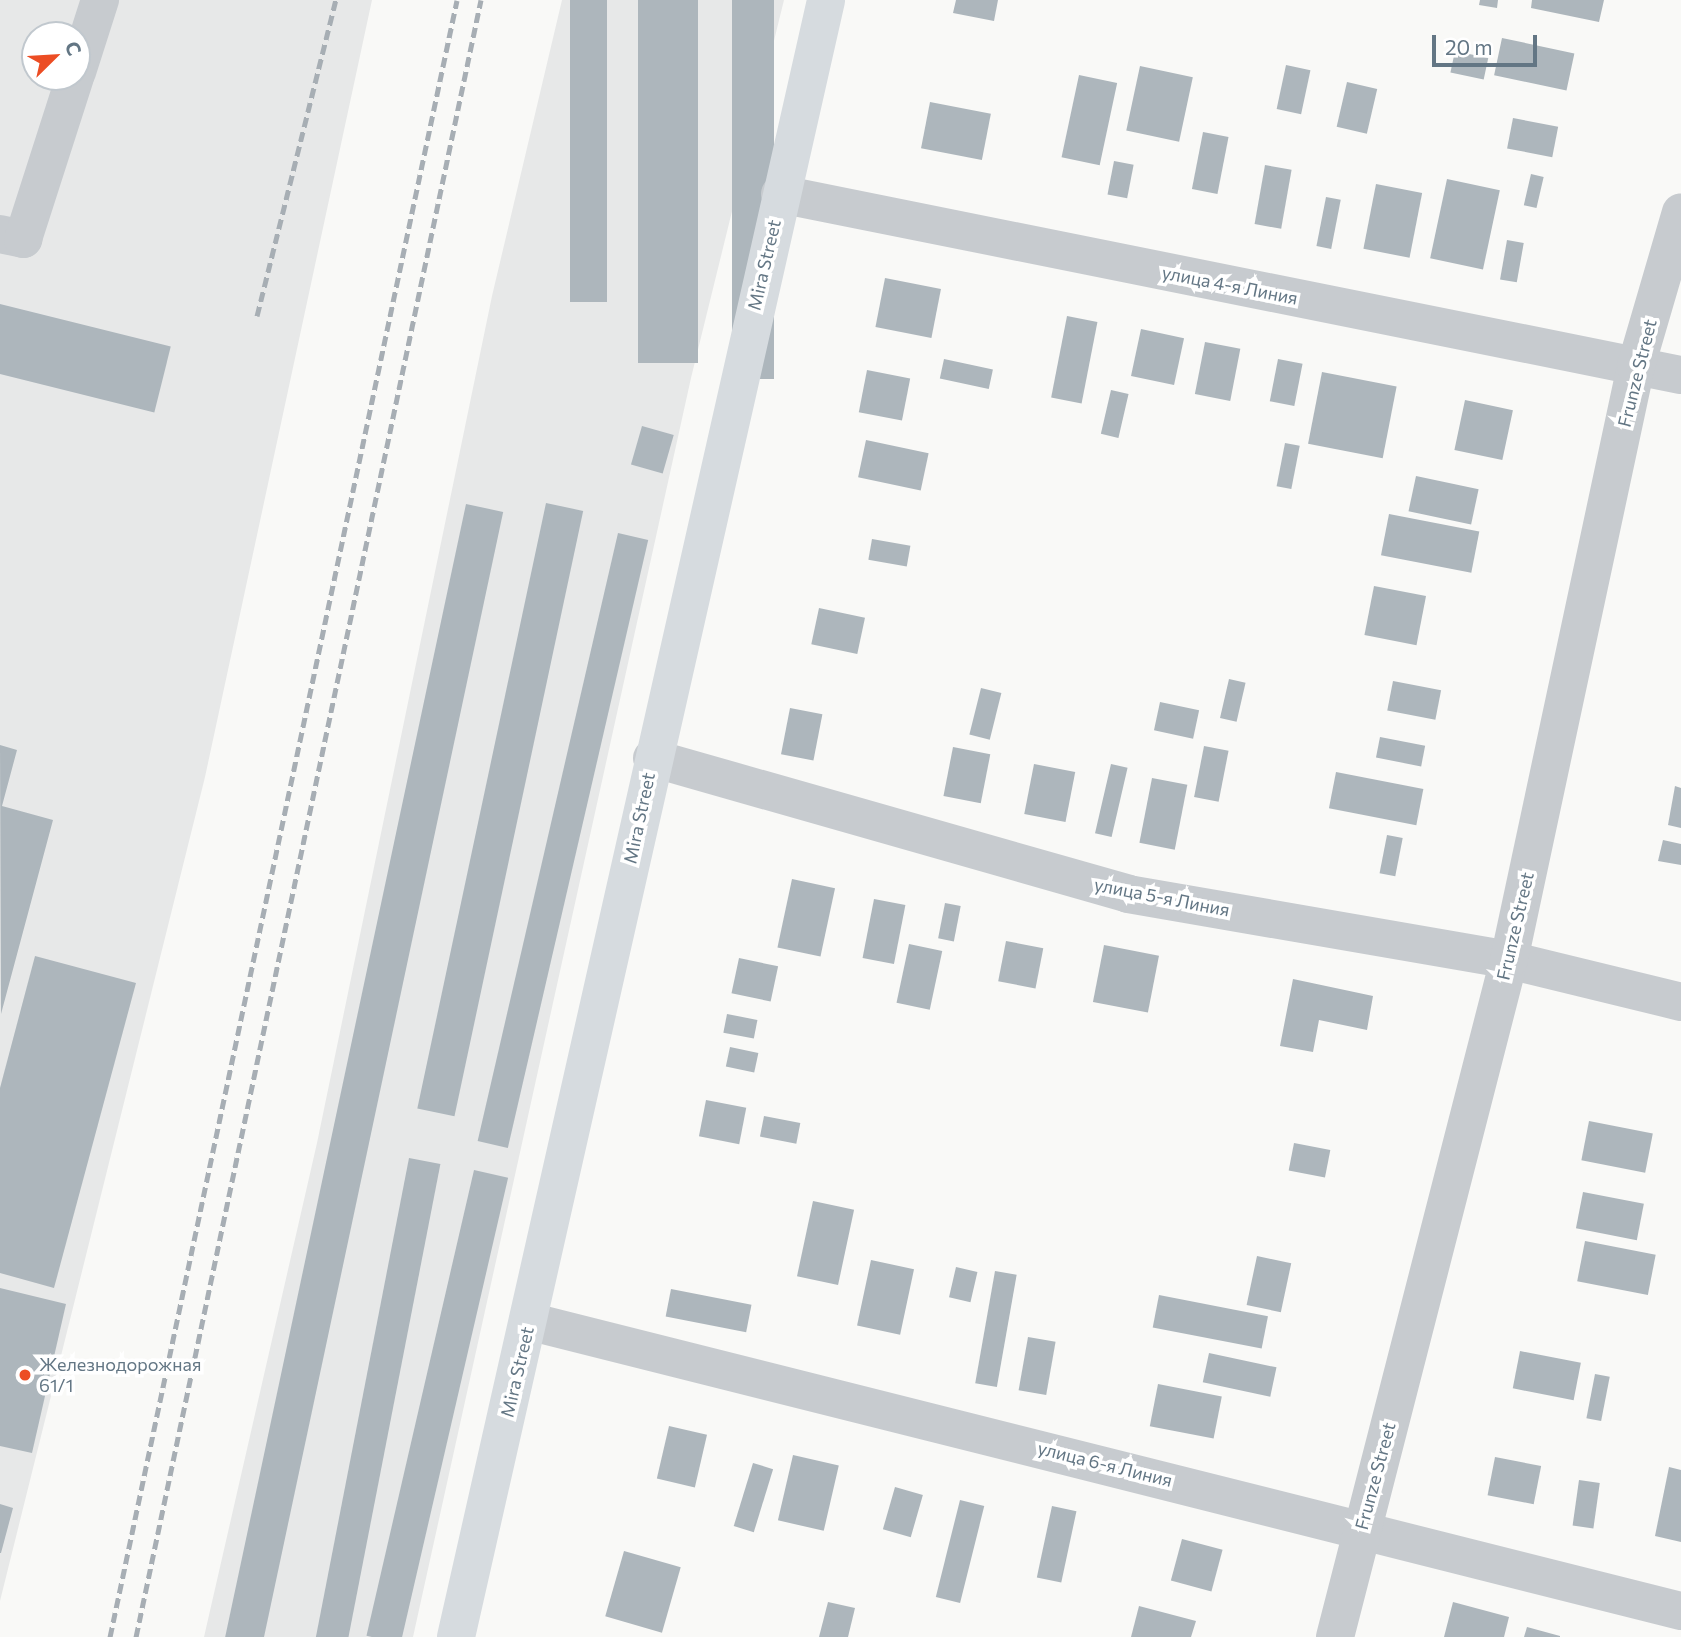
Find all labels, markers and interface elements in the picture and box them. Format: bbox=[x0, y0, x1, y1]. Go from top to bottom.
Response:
north arrow bbox=[21, 21, 91, 91]
scale bar bbox=[1436, 21, 1541, 65]
text: 20 m bbox=[1445, 34, 1493, 59]
text: С bbox=[61, 37, 87, 59]
street label: Mira Street bbox=[743, 217, 785, 313]
street label: улица 4-я Линия bbox=[1160, 261, 1300, 309]
street label: Frunze Street bbox=[1613, 317, 1661, 429]
street label: Mira Street bbox=[619, 770, 659, 866]
street label: Frunze Street bbox=[1492, 870, 1538, 982]
street label: улица 5-я Линия bbox=[1092, 873, 1232, 921]
street label: Mira Street bbox=[496, 1324, 538, 1420]
place label: Железнодорожная 61/1 bbox=[39, 1354, 201, 1396]
marker: Железнодорожная 61/1 bbox=[17, 1367, 33, 1383]
street label: Frunze Street bbox=[1350, 1420, 1400, 1532]
street label: улица 6-я Линия bbox=[1035, 1437, 1175, 1491]

